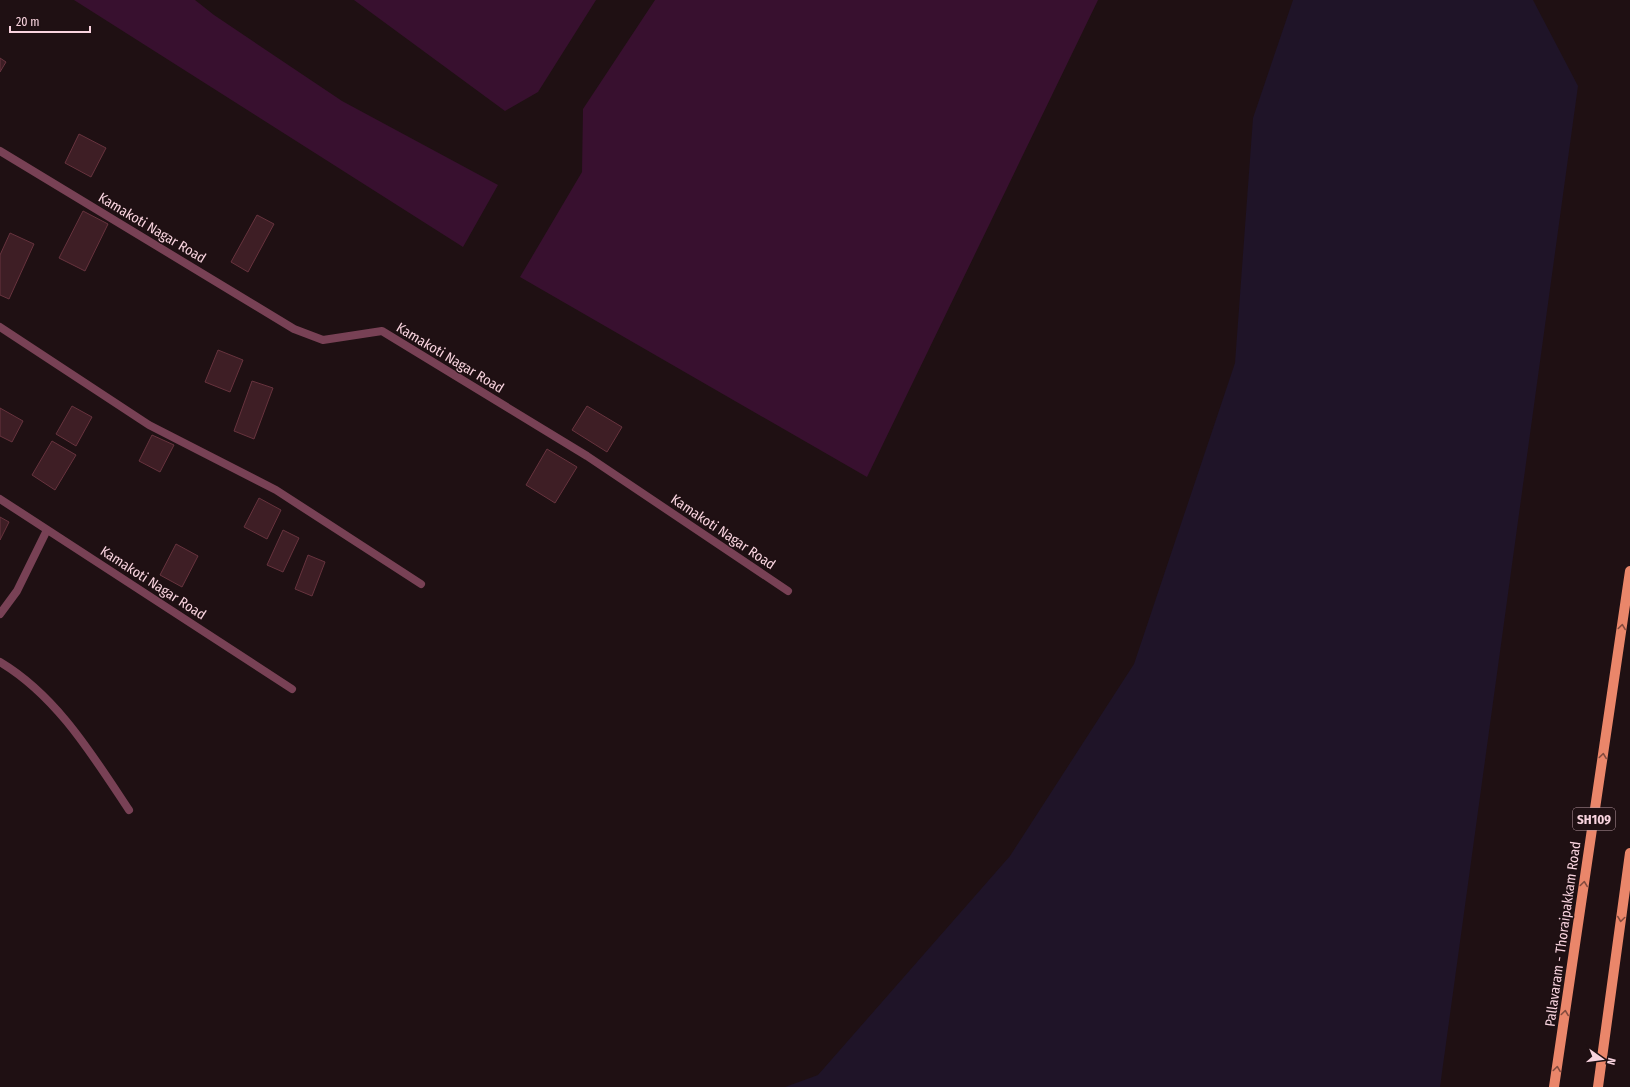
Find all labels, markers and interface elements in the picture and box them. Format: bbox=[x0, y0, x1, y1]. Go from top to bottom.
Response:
scale bar bbox=[10, 8, 90, 34]
text: 20 m bbox=[16, 15, 40, 29]
street label: Kamakoti Nagar Road bbox=[95, 189, 209, 267]
street label: Kamakoti Nagar Road bbox=[393, 319, 507, 397]
street label: Kamakoti Nagar Road bbox=[667, 491, 779, 573]
street label: Kamakoti Nagar Road bbox=[97, 542, 209, 624]
one-way arrow bbox=[1617, 624, 1626, 630]
one-way arrow bbox=[1598, 753, 1607, 759]
road number: SH109 bbox=[1573, 808, 1615, 830]
street label: Pallavaram - Thoraipakkam Road bbox=[1542, 840, 1584, 1028]
one-way arrow bbox=[1579, 881, 1588, 888]
one-way arrow bbox=[1617, 916, 1626, 922]
one-way arrow bbox=[1560, 1010, 1569, 1016]
north arrow bbox=[1582, 1039, 1622, 1079]
text: N bbox=[1604, 1057, 1618, 1066]
one-way arrow bbox=[1552, 1066, 1561, 1072]

